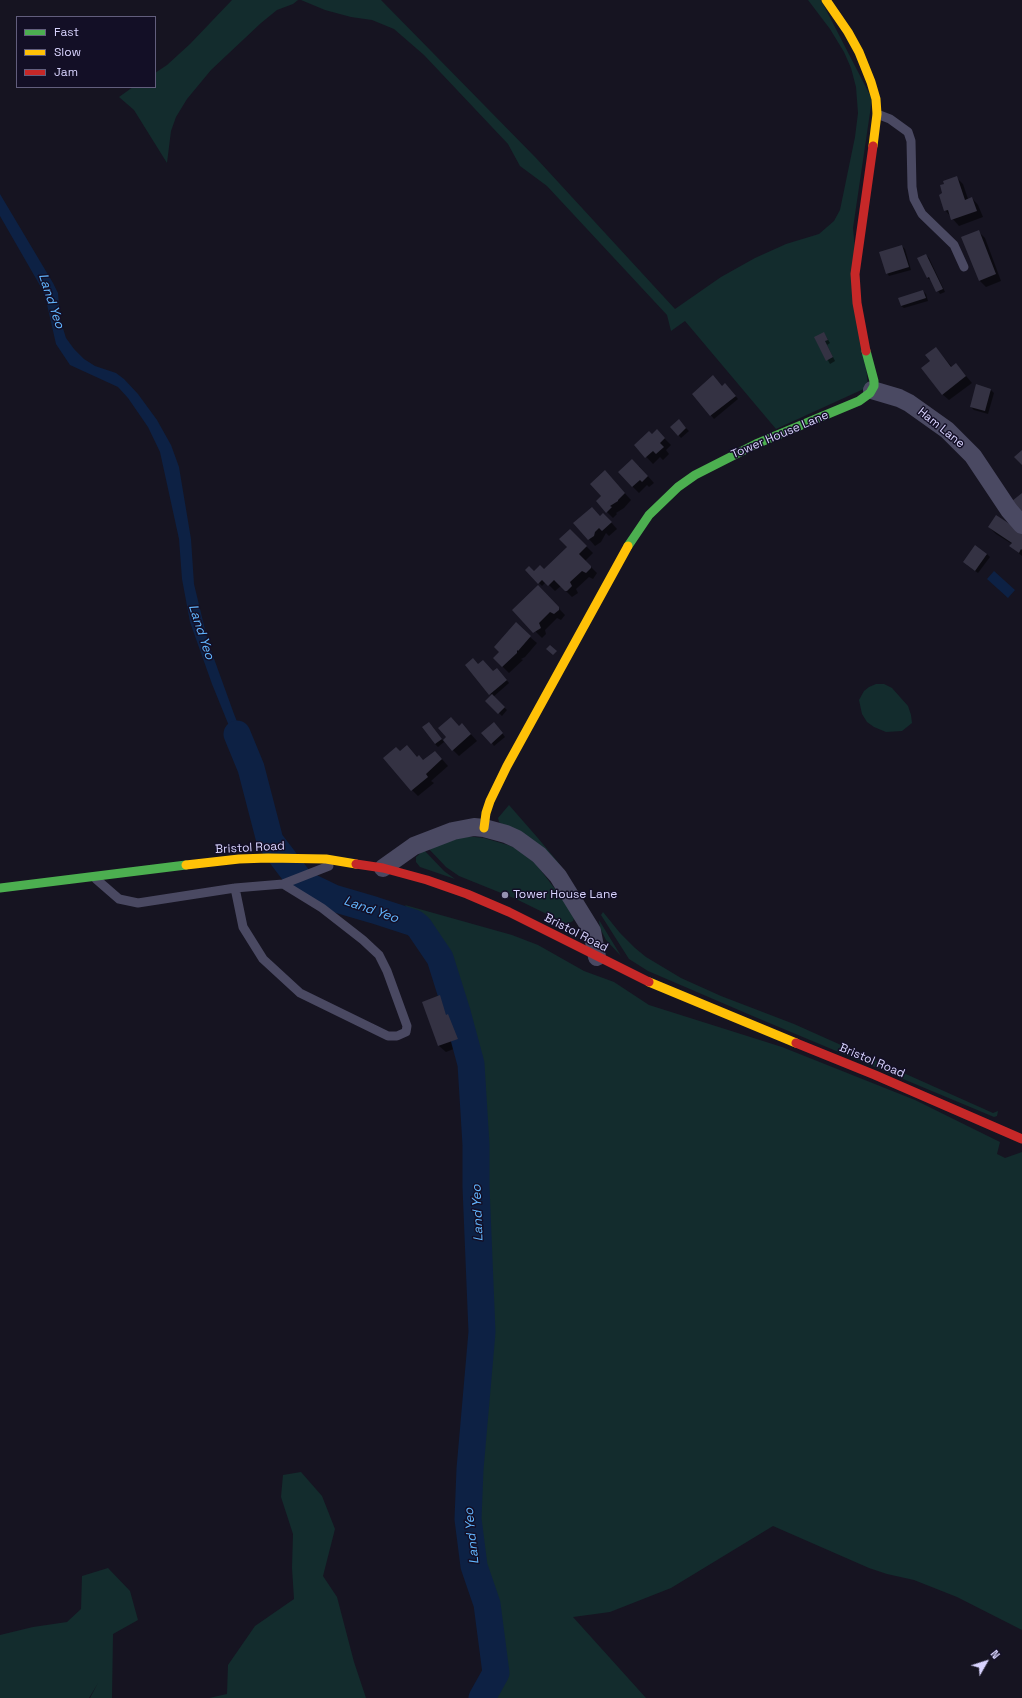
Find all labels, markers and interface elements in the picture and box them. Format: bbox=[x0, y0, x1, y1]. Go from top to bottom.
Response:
legend bbox=[16, 16, 156, 88]
text: Fast bbox=[54, 24, 79, 40]
text: Slow bbox=[54, 44, 81, 60]
text: Jam bbox=[54, 64, 78, 80]
water label: Land Yeo bbox=[35, 272, 67, 330]
street label: Ham Lane bbox=[915, 405, 967, 451]
street label: Tower House Lane bbox=[729, 408, 831, 462]
water label: Land Yeo bbox=[185, 603, 217, 661]
street label: Bristol Road bbox=[215, 839, 285, 857]
place label: Tower House Lane bbox=[513, 888, 617, 902]
marker: Tower House Lane bbox=[500, 890, 510, 900]
water label: Land Yeo bbox=[342, 893, 400, 927]
street label: Bristol Road bbox=[542, 911, 610, 955]
street label: Bristol Road bbox=[837, 1041, 907, 1081]
water label: Land Yeo bbox=[469, 1184, 487, 1242]
water label: Land Yeo bbox=[461, 1507, 483, 1565]
north arrow bbox=[966, 1642, 1006, 1682]
text: N bbox=[988, 1647, 1003, 1662]

